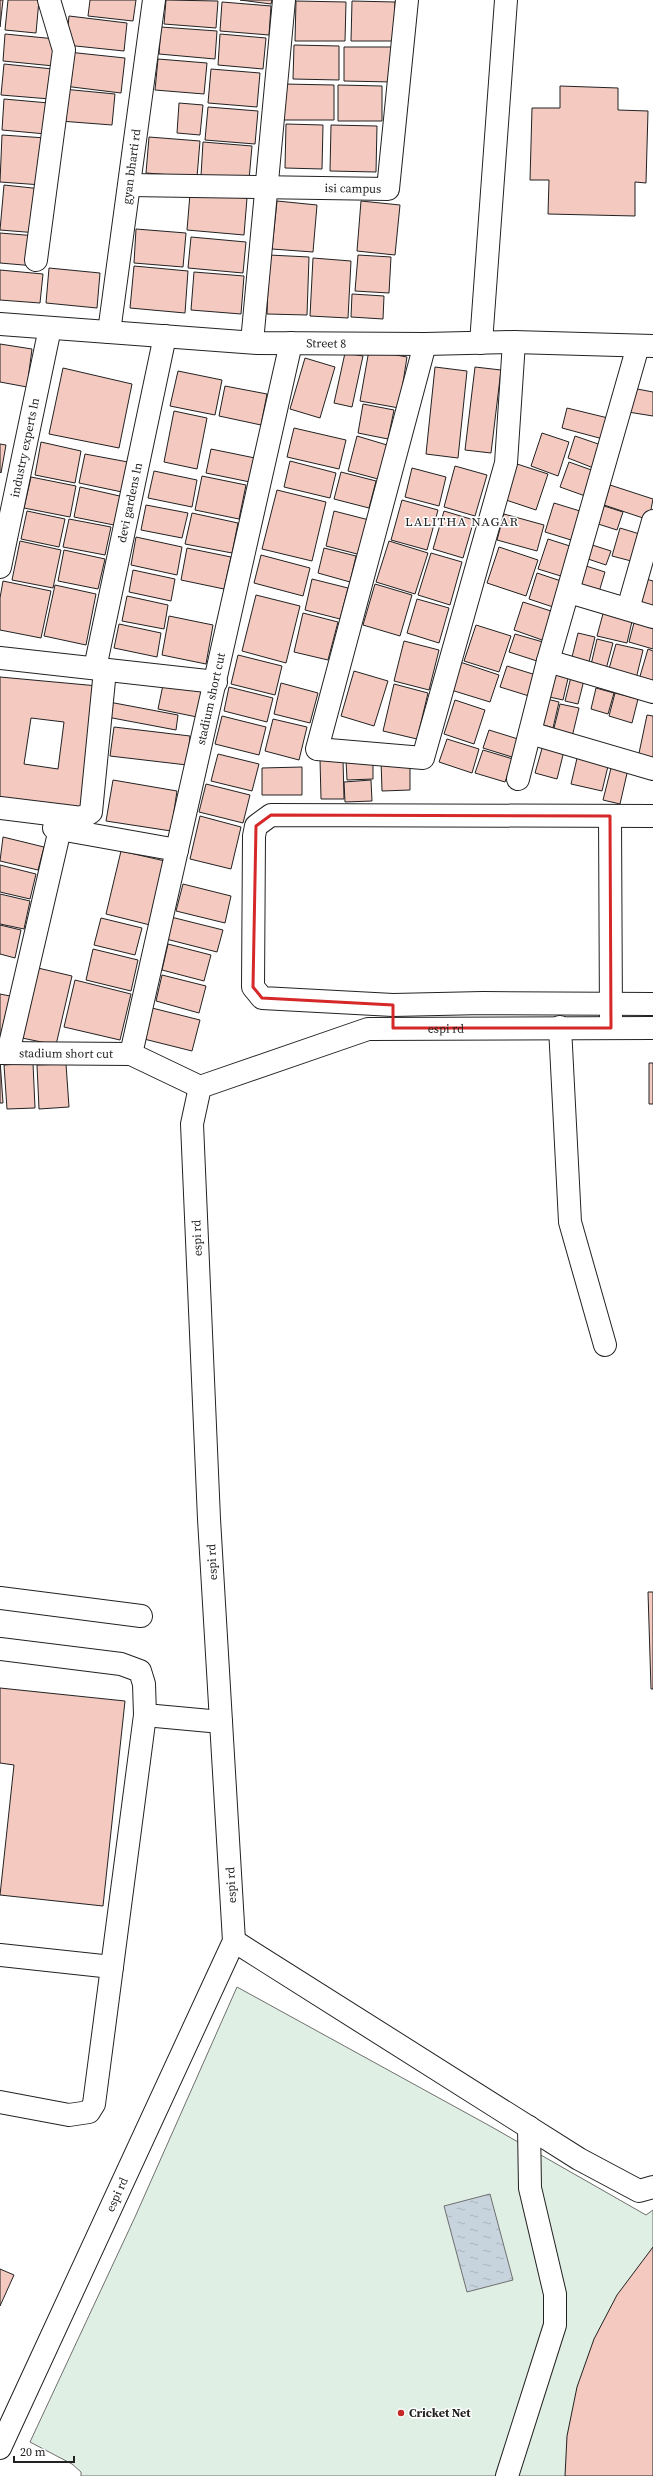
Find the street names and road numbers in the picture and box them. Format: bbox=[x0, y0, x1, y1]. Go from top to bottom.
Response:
street label: gyan bharti rd bbox=[118, 128, 144, 205]
street label: isi campus bbox=[324, 180, 382, 197]
street label: Street 8 bbox=[306, 335, 346, 352]
street label: industry experts ln bbox=[7, 396, 43, 499]
street label: devi gardens ln bbox=[114, 461, 146, 544]
street label: stadium short cut bbox=[193, 651, 229, 746]
street label: espi rd bbox=[428, 1021, 464, 1037]
street label: stadium short cut bbox=[19, 1045, 113, 1062]
street label: espi rd bbox=[188, 1219, 206, 1256]
street label: espi rd bbox=[203, 1543, 221, 1581]
street label: espi rd bbox=[222, 1866, 240, 1904]
street label: espi rd bbox=[102, 2175, 132, 2215]

